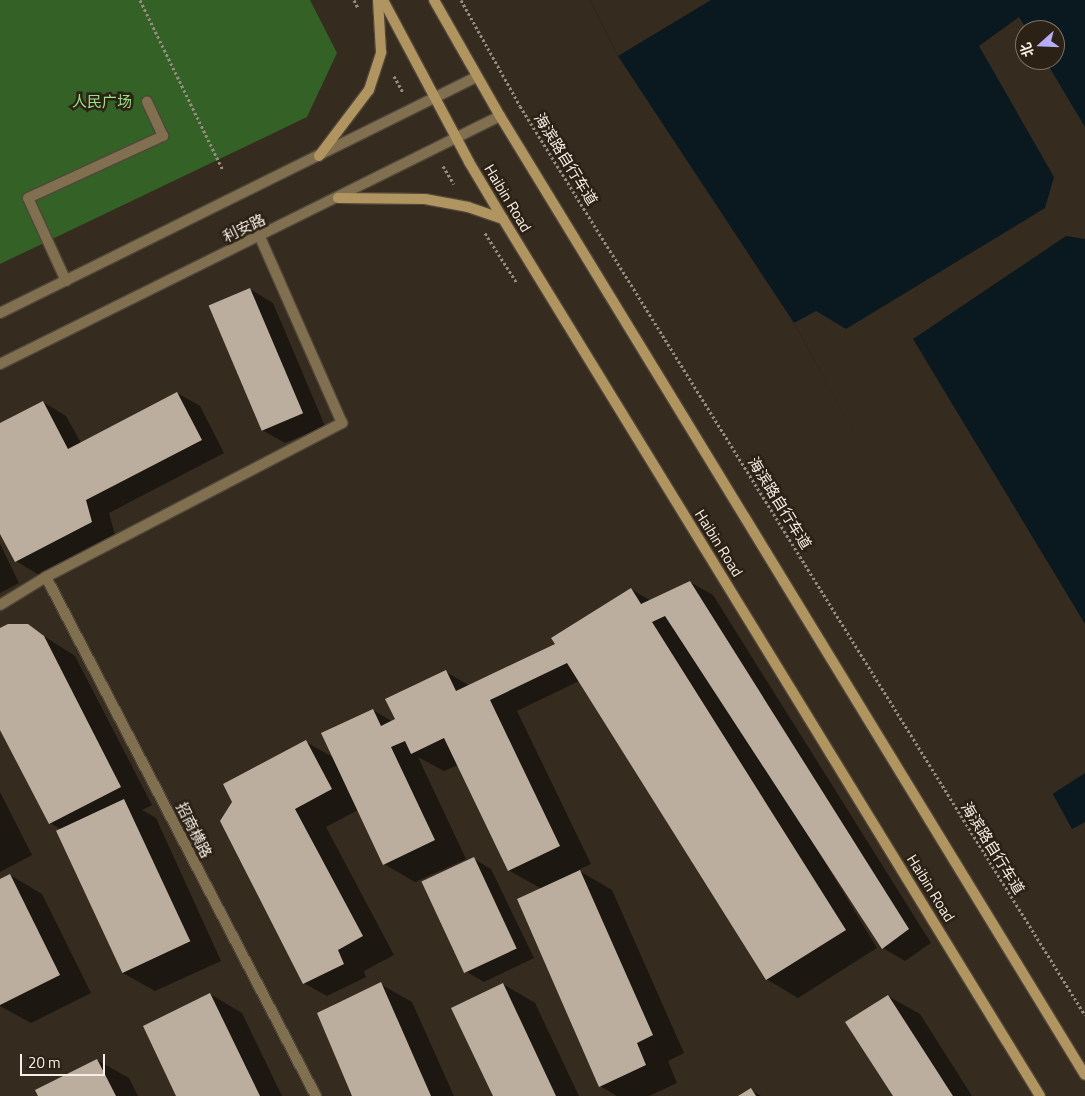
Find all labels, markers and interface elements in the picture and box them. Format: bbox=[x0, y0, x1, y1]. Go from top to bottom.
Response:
north arrow bbox=[1015, 20, 1065, 70]
text: 北 bbox=[1014, 40, 1039, 60]
park label: 人民广场 bbox=[72, 93, 132, 111]
street label: 海滨路自行车道 bbox=[531, 110, 601, 208]
street label: Haibin Road bbox=[481, 161, 535, 235]
street label: 利安路 bbox=[220, 210, 268, 246]
street label: 海滨路自行车道 bbox=[745, 454, 815, 552]
street label: Haibin Road bbox=[691, 506, 747, 580]
street label: 招商横路 bbox=[172, 799, 216, 861]
street label: 海滨路自行车道 bbox=[958, 799, 1028, 897]
street label: Haibin Road bbox=[903, 851, 959, 925]
scale bar bbox=[22, 1044, 108, 1076]
text: 20 m bbox=[28, 1051, 61, 1074]

